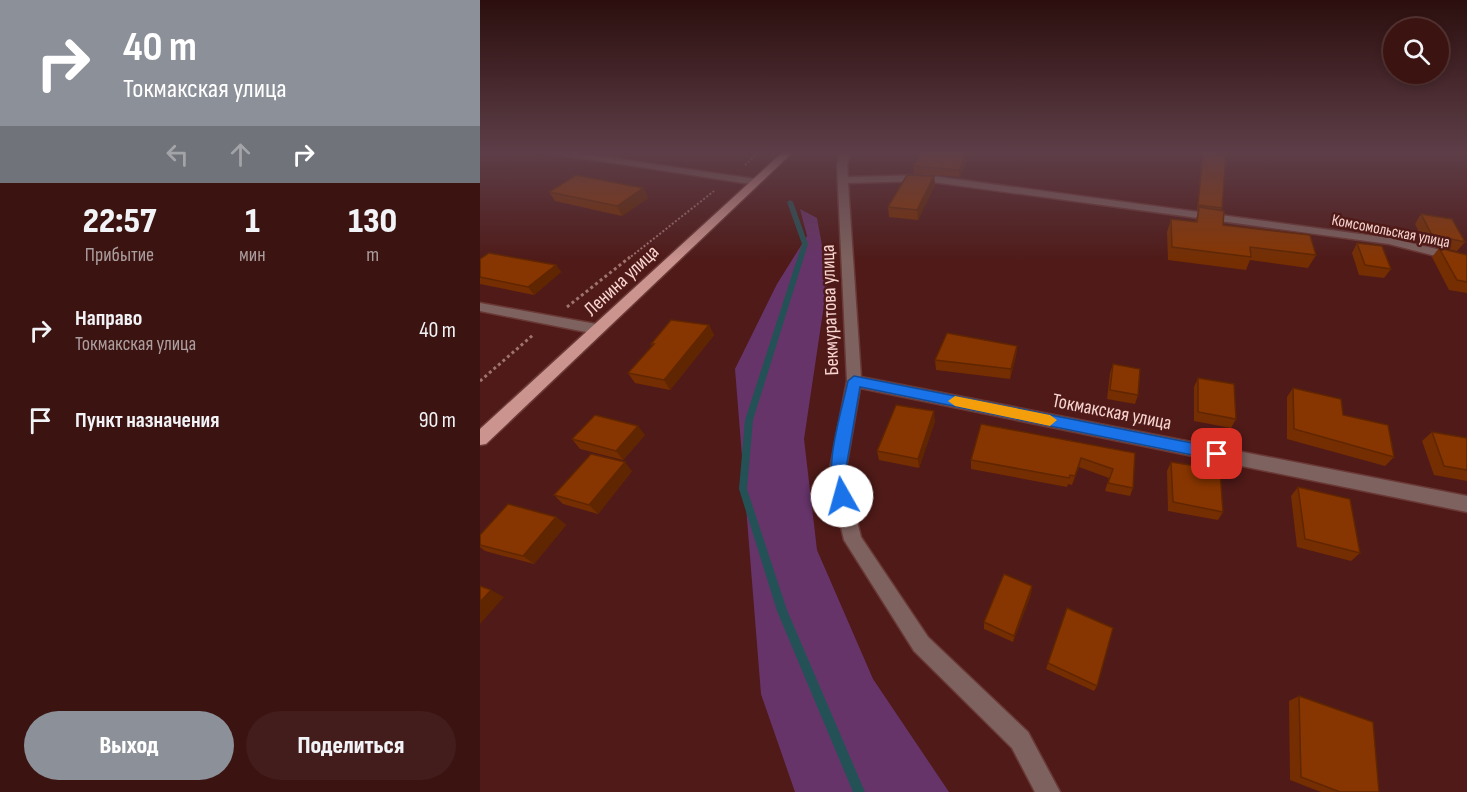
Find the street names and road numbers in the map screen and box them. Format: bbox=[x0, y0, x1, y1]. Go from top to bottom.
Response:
street label: Комсомольская улица bbox=[1330, 211, 1452, 252]
street label: Ленина улица bbox=[579, 240, 664, 321]
street label: Бекмуратова улица bbox=[816, 244, 844, 376]
street label: Токмакская улица bbox=[1050, 389, 1174, 435]

